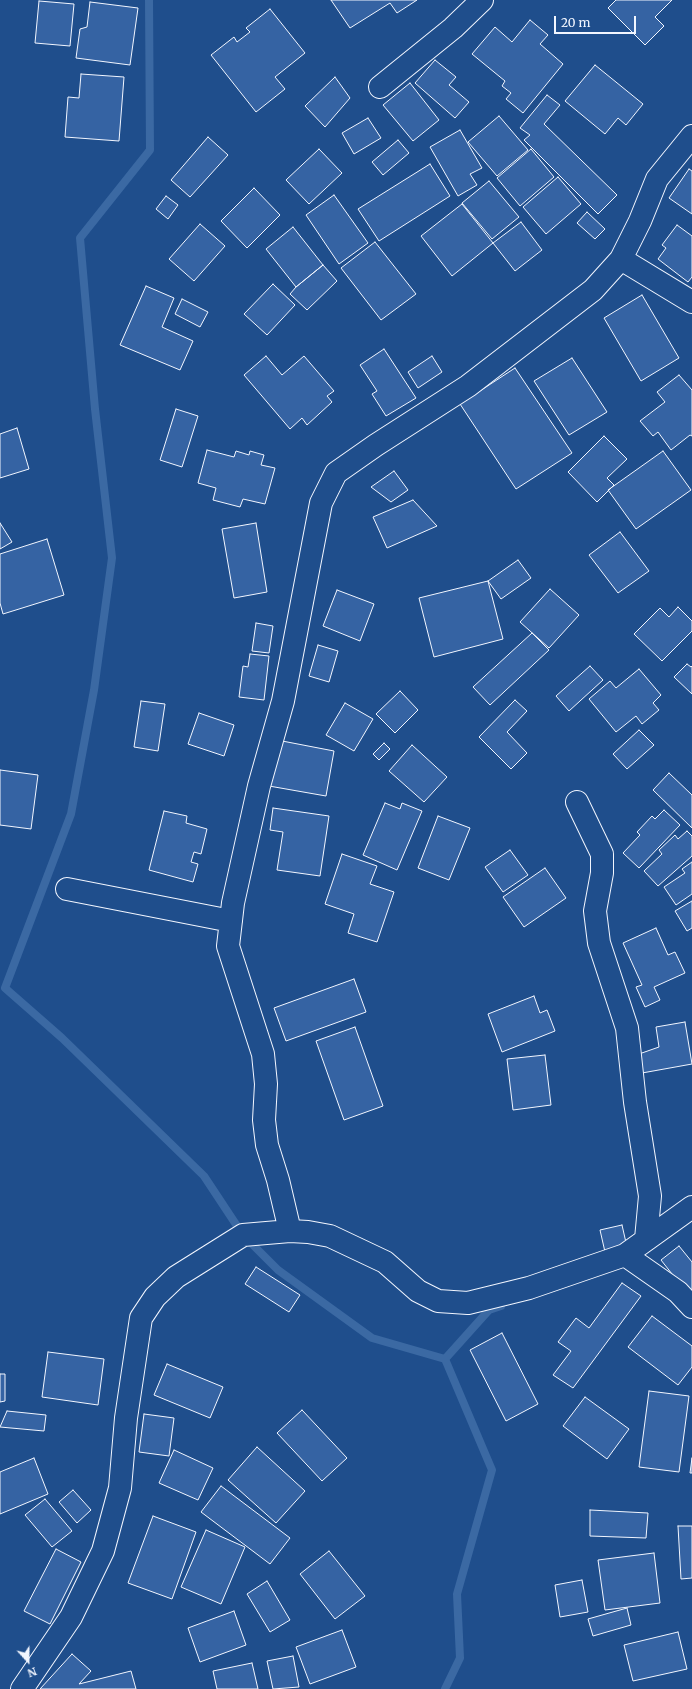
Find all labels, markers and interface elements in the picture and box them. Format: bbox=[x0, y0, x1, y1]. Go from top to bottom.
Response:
scale bar bbox=[556, 8, 638, 34]
text: 20 m bbox=[561, 15, 590, 30]
north arrow bbox=[8, 1641, 48, 1681]
text: N bbox=[26, 1664, 39, 1680]

